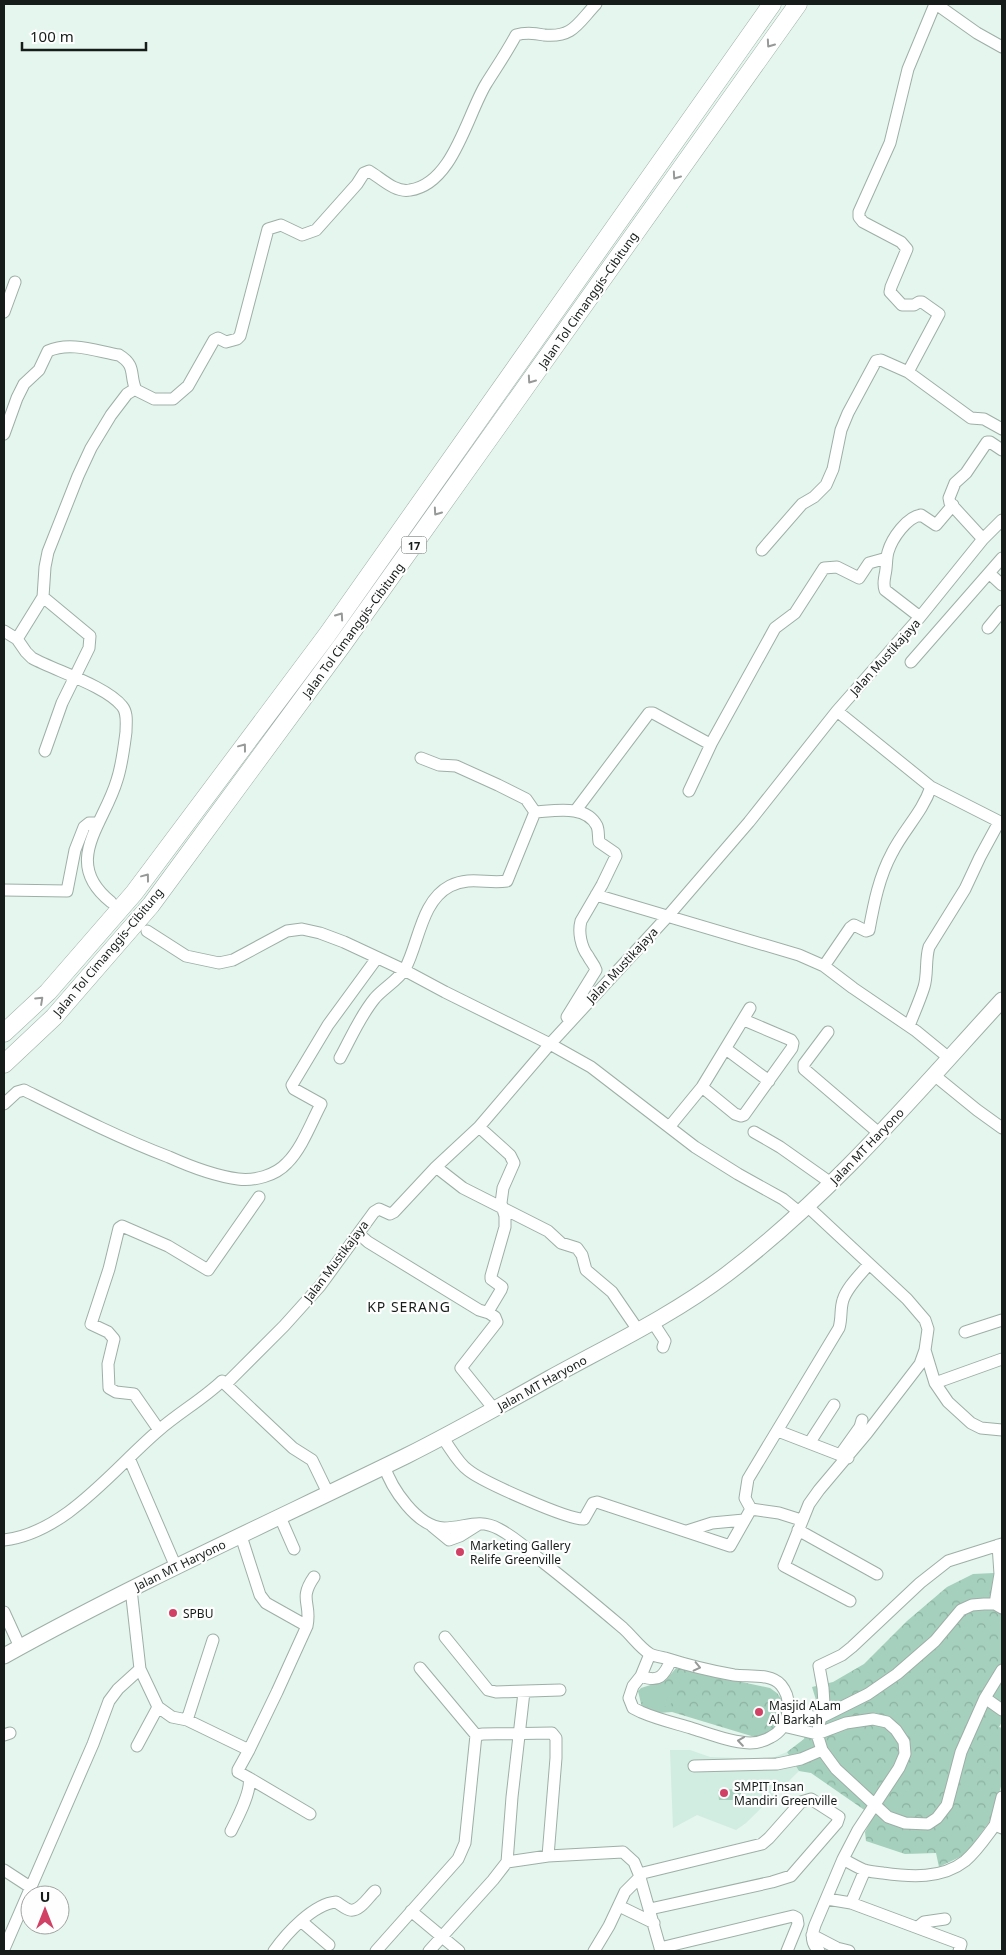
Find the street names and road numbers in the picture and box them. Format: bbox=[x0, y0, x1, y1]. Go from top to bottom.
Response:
street label: Jalan Tol Cimanggis–Cibitung bbox=[534, 228, 642, 372]
road number: 17 bbox=[402, 536, 426, 554]
street label: Jalan Tol Cimanggis–Cibitung bbox=[298, 559, 408, 702]
street label: Jalan Mustikajaya bbox=[845, 615, 924, 700]
street label: Jalan Tol Cimanggis–Cibitung bbox=[48, 884, 167, 1021]
street label: Jalan Mustikajaya bbox=[582, 923, 662, 1007]
street label: Jalan MT Haryono bbox=[826, 1104, 908, 1188]
street label: Jalan Mustikajaya bbox=[299, 1217, 372, 1306]
street label: Jalan MT Haryono bbox=[493, 1351, 590, 1415]
street label: Jalan MT Haryono bbox=[131, 1536, 229, 1595]

